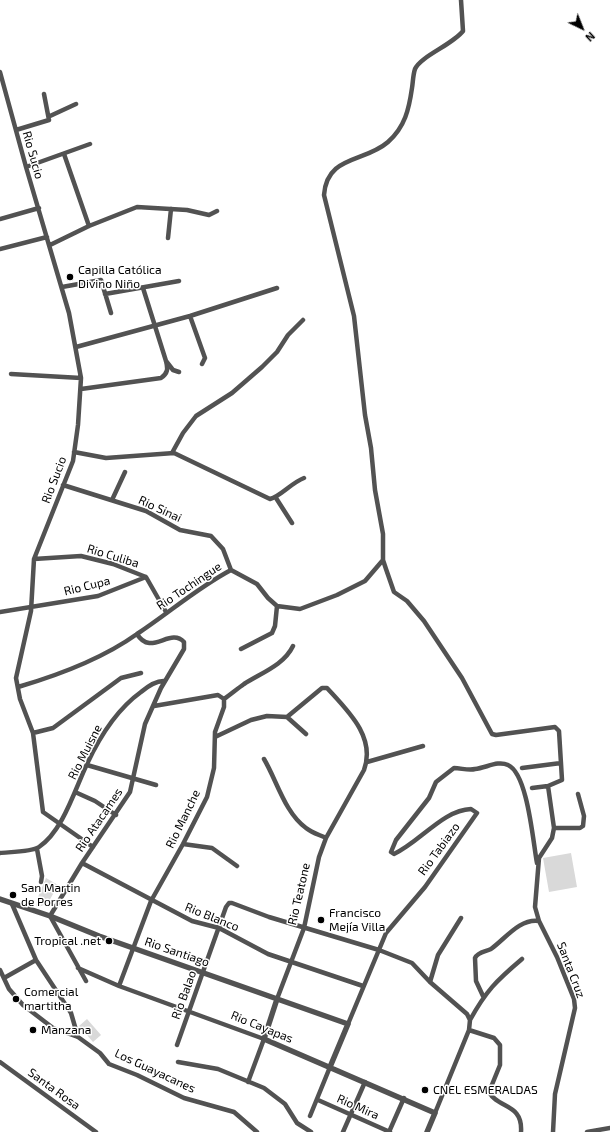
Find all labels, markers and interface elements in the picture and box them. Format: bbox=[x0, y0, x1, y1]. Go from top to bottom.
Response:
north arrow bbox=[562, 8, 602, 48]
text: N bbox=[583, 30, 598, 45]
street label: Rio Sucio bbox=[19, 129, 47, 181]
place label: Capilla Católica Divino Niño bbox=[78, 263, 162, 291]
marker: Capilla Católica Divino Niño bbox=[65, 272, 75, 282]
street label: Rio Sucio bbox=[38, 454, 70, 506]
street label: Rio Sinai bbox=[136, 493, 184, 525]
street label: Rio Culiba bbox=[85, 541, 141, 571]
street label: Rio Tochingue bbox=[154, 559, 224, 613]
street label: Rio Cupa bbox=[62, 573, 112, 599]
street label: Rio Muisne bbox=[65, 722, 105, 782]
street label: Rio Atacames bbox=[72, 785, 126, 855]
street label: Rio Manche bbox=[163, 787, 203, 851]
street label: Rio Tabiazo bbox=[415, 820, 463, 878]
street label: Rio Teatone bbox=[285, 862, 313, 926]
place label: San Martin de Porres bbox=[21, 881, 80, 909]
marker: San Martin de Porres bbox=[8, 890, 18, 900]
street label: Rio Blanco bbox=[183, 900, 241, 934]
place label: Francisco Mejía Villa bbox=[329, 906, 385, 934]
marker: Francisco Mejía Villa bbox=[316, 915, 326, 925]
place label: Tropical .net bbox=[34, 934, 101, 948]
street label: Rio Santiago bbox=[143, 934, 211, 970]
marker: Tropical .net bbox=[104, 936, 114, 946]
street label: Santa Cruz bbox=[554, 940, 588, 1000]
street label: Rio Balao bbox=[169, 969, 199, 1021]
place label: Comercial martitha bbox=[24, 985, 78, 1013]
marker: Comercial martitha bbox=[11, 994, 21, 1004]
street label: Rio Cayapas bbox=[229, 1008, 295, 1046]
place label: Manzana bbox=[41, 1023, 91, 1037]
marker: Manzana bbox=[28, 1025, 38, 1035]
street label: Los Guayacanes bbox=[112, 1046, 198, 1096]
street label: Santa Rosa bbox=[25, 1065, 83, 1113]
place label: CNEL ESMERALDAS bbox=[433, 1083, 538, 1097]
marker: CNEL ESMERALDAS bbox=[420, 1085, 430, 1095]
street label: Rio Mira bbox=[335, 1091, 381, 1123]

